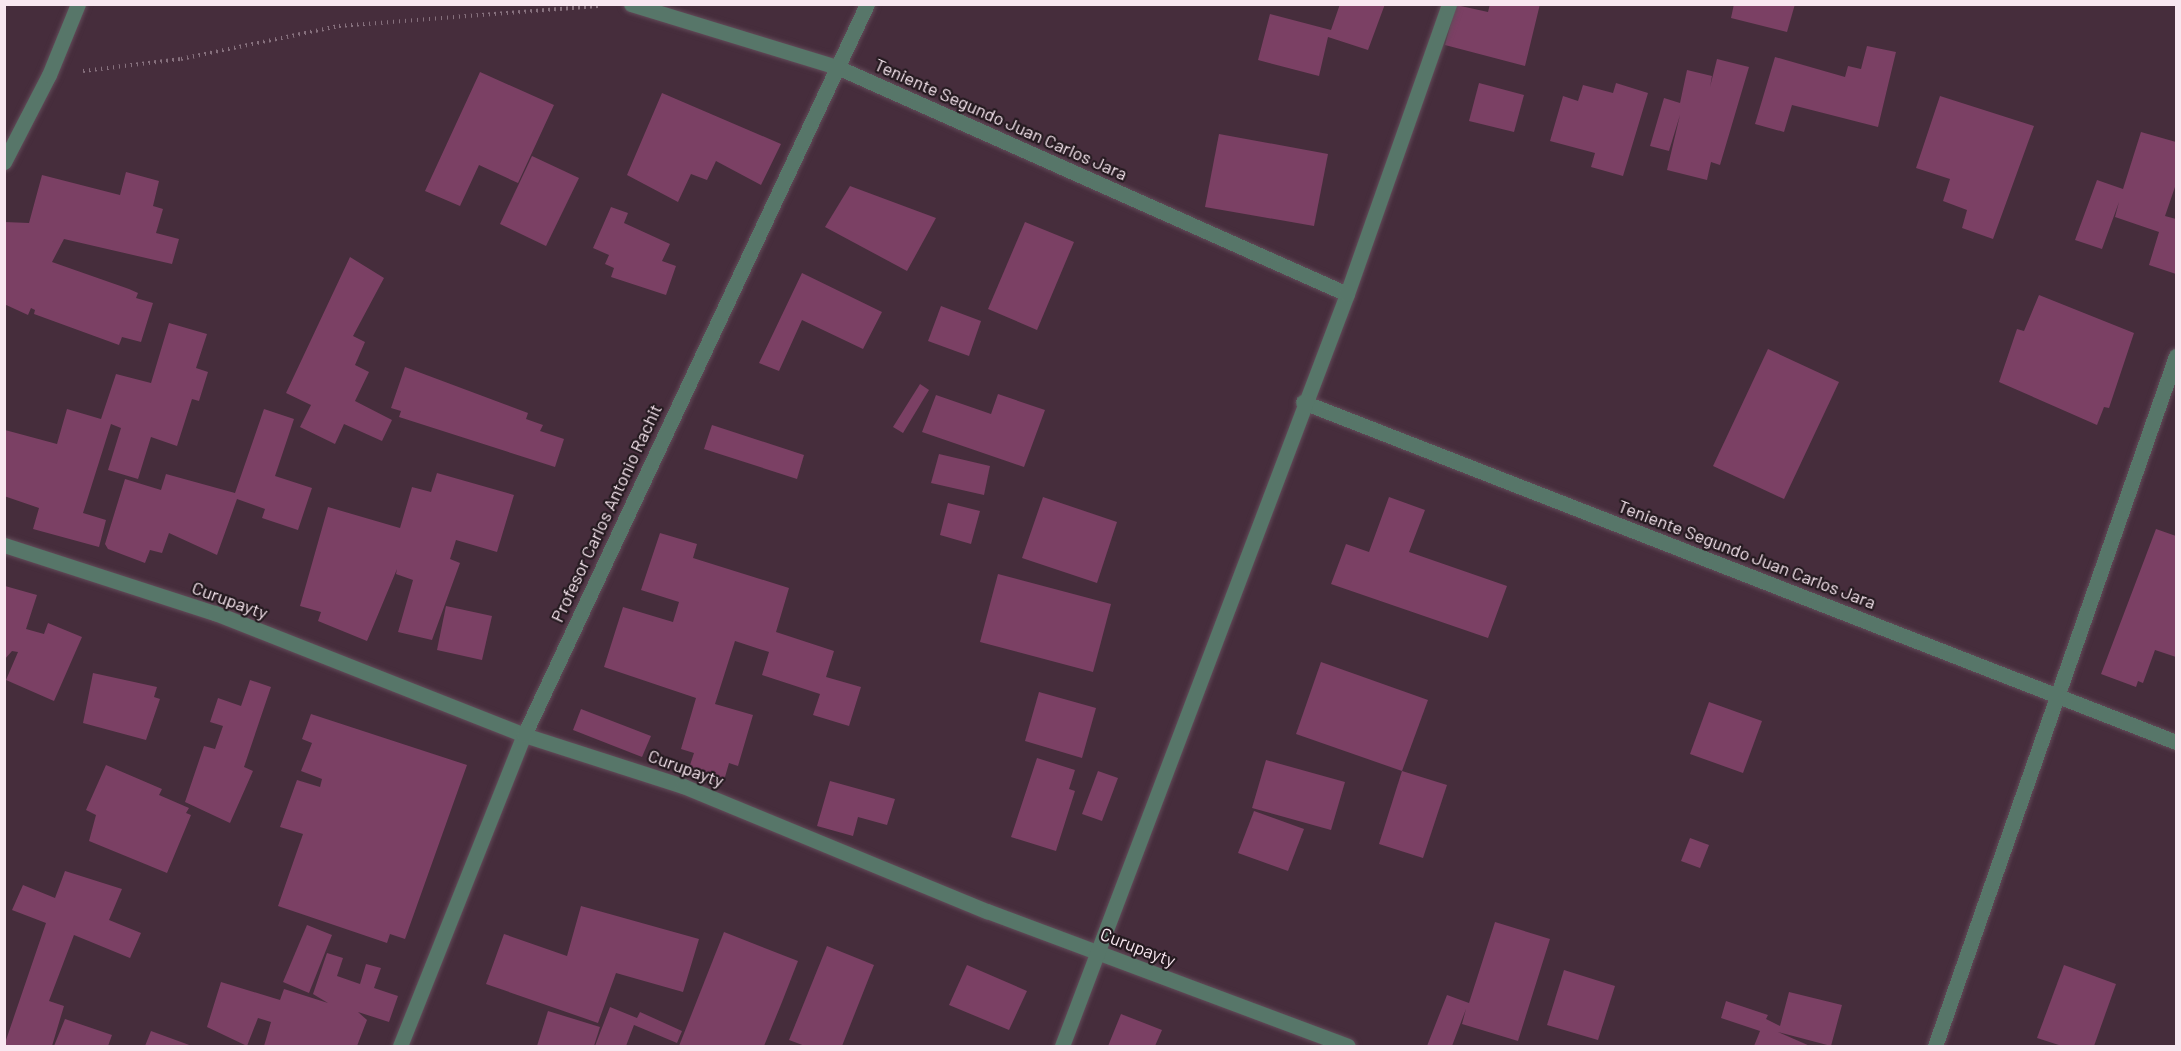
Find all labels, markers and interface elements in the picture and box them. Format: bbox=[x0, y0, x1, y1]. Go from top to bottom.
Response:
street label: Teniente Segundo Juan Carlos Jara bbox=[871, 53, 1131, 185]
street label: Profesor Carlos Antonio Rachit bbox=[546, 401, 666, 625]
street label: Teniente Segundo Juan Carlos Jara bbox=[1615, 495, 1879, 613]
street label: Curupayty bbox=[189, 576, 271, 624]
street label: Curupayty bbox=[645, 744, 727, 792]
street label: Curupayty bbox=[1097, 923, 1179, 971]

